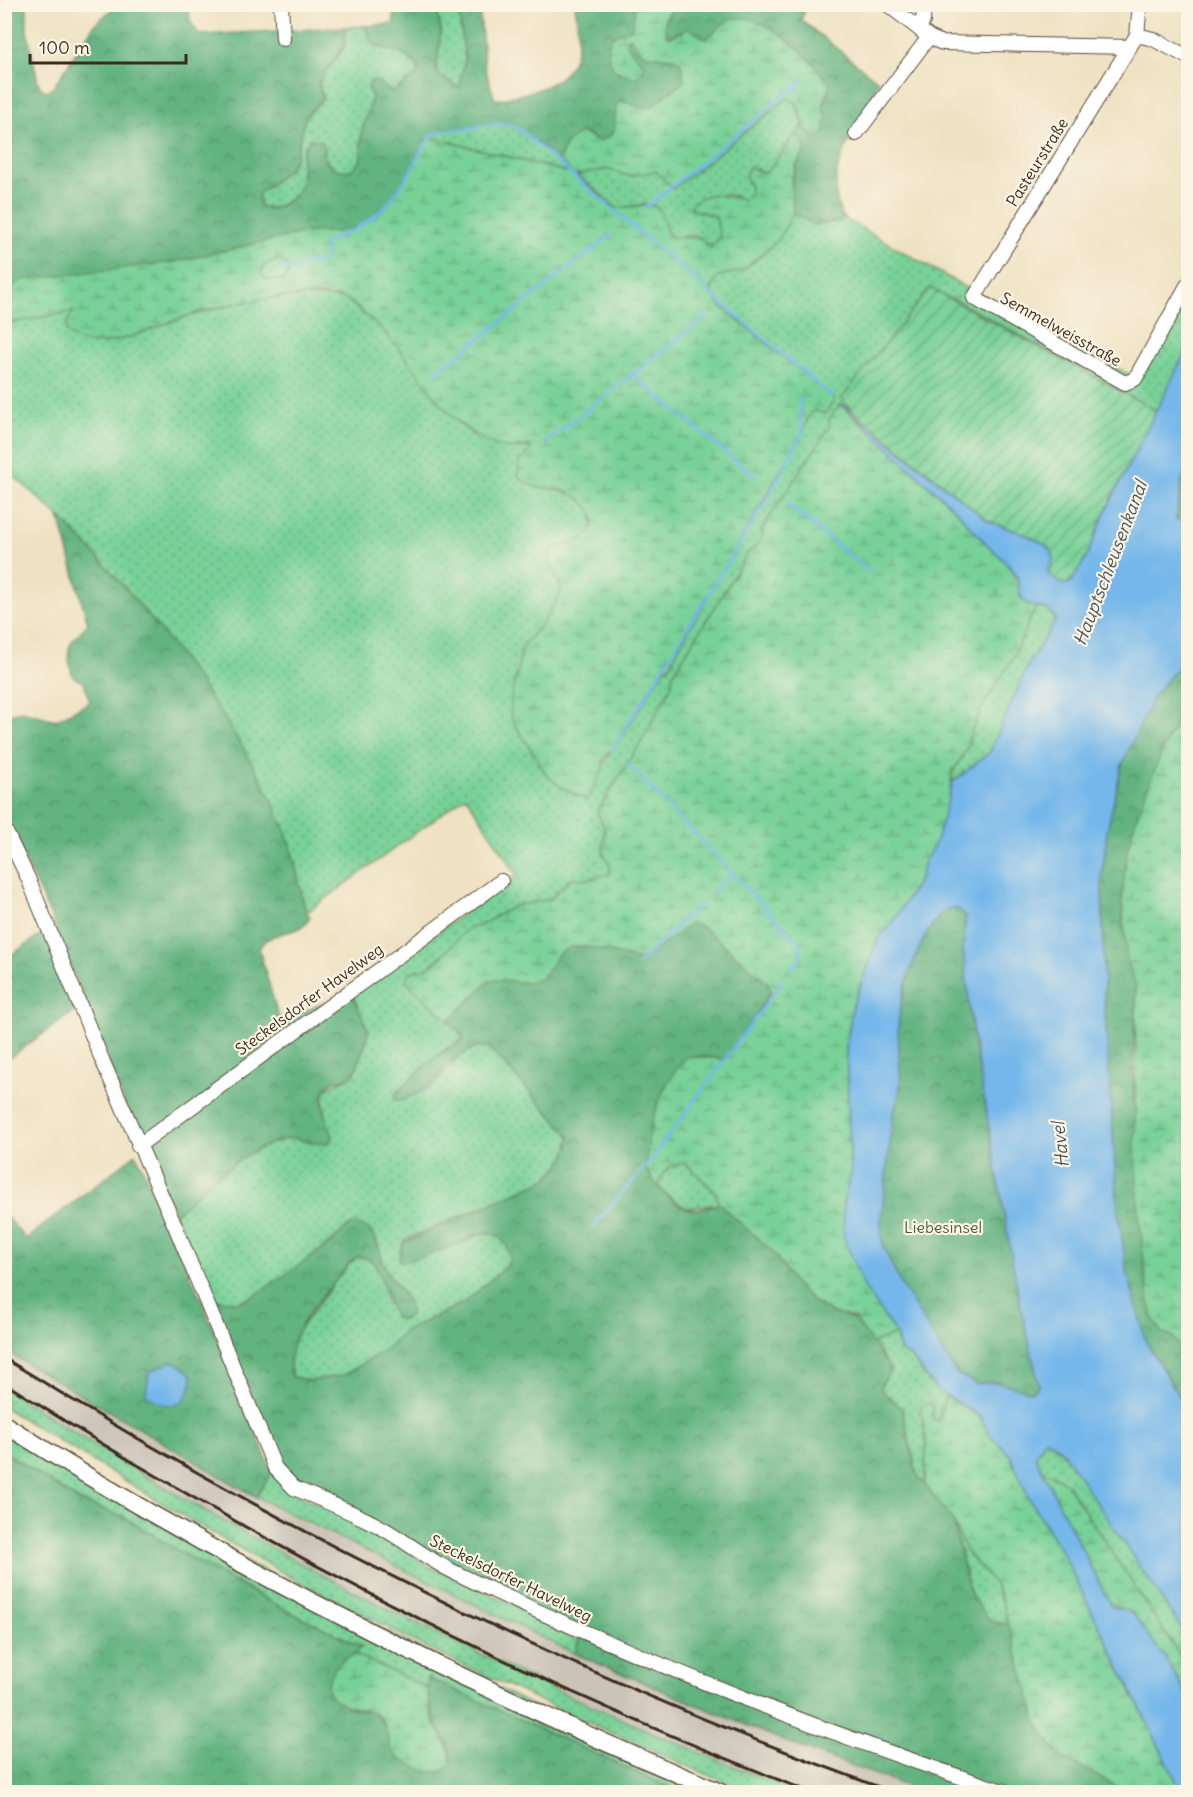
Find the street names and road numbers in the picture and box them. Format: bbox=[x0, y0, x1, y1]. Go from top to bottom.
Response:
street label: Pasteurstraße bbox=[1002, 114, 1072, 210]
street label: Semmelweisstraße bbox=[997, 287, 1125, 371]
street label: Steckelsdorfer Havelweg bbox=[231, 939, 387, 1059]
street label: Steckelsdorfer Havelweg bbox=[427, 1530, 595, 1626]

